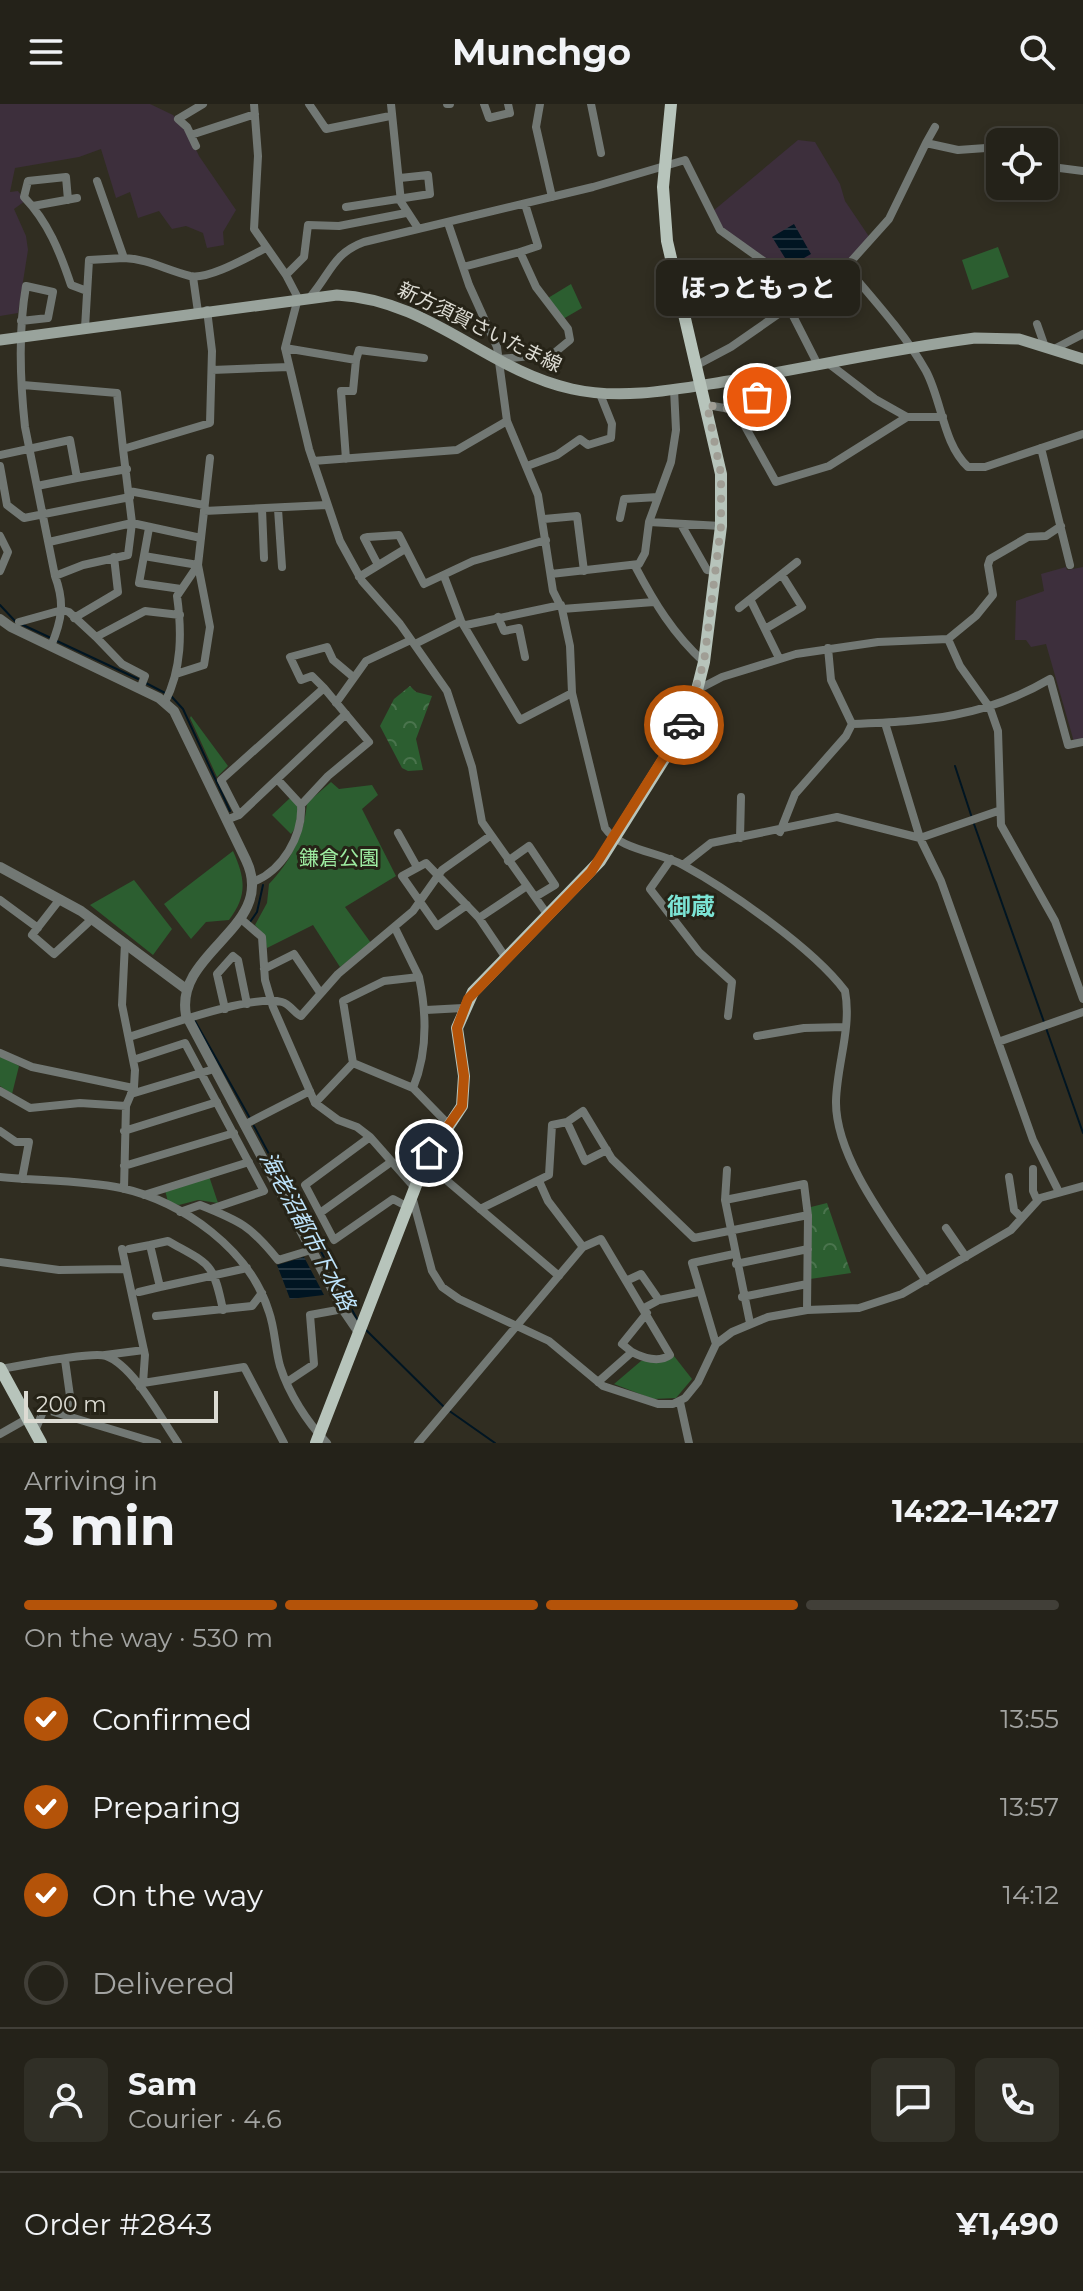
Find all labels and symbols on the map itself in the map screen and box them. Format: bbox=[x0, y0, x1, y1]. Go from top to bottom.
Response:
callout: ほっともっと bbox=[655, 261, 859, 317]
street label: 新方須賀さいたま線 bbox=[394, 277, 566, 377]
pin bbox=[723, 363, 791, 431]
courier bbox=[644, 685, 724, 765]
park label: 鎌倉公園 bbox=[299, 846, 379, 870]
district label: 御蔵 bbox=[667, 892, 715, 921]
pin bbox=[395, 1119, 463, 1187]
water label: 海老沼都市下水路 bbox=[254, 1147, 362, 1317]
scale bar bbox=[24, 1387, 218, 1423]

